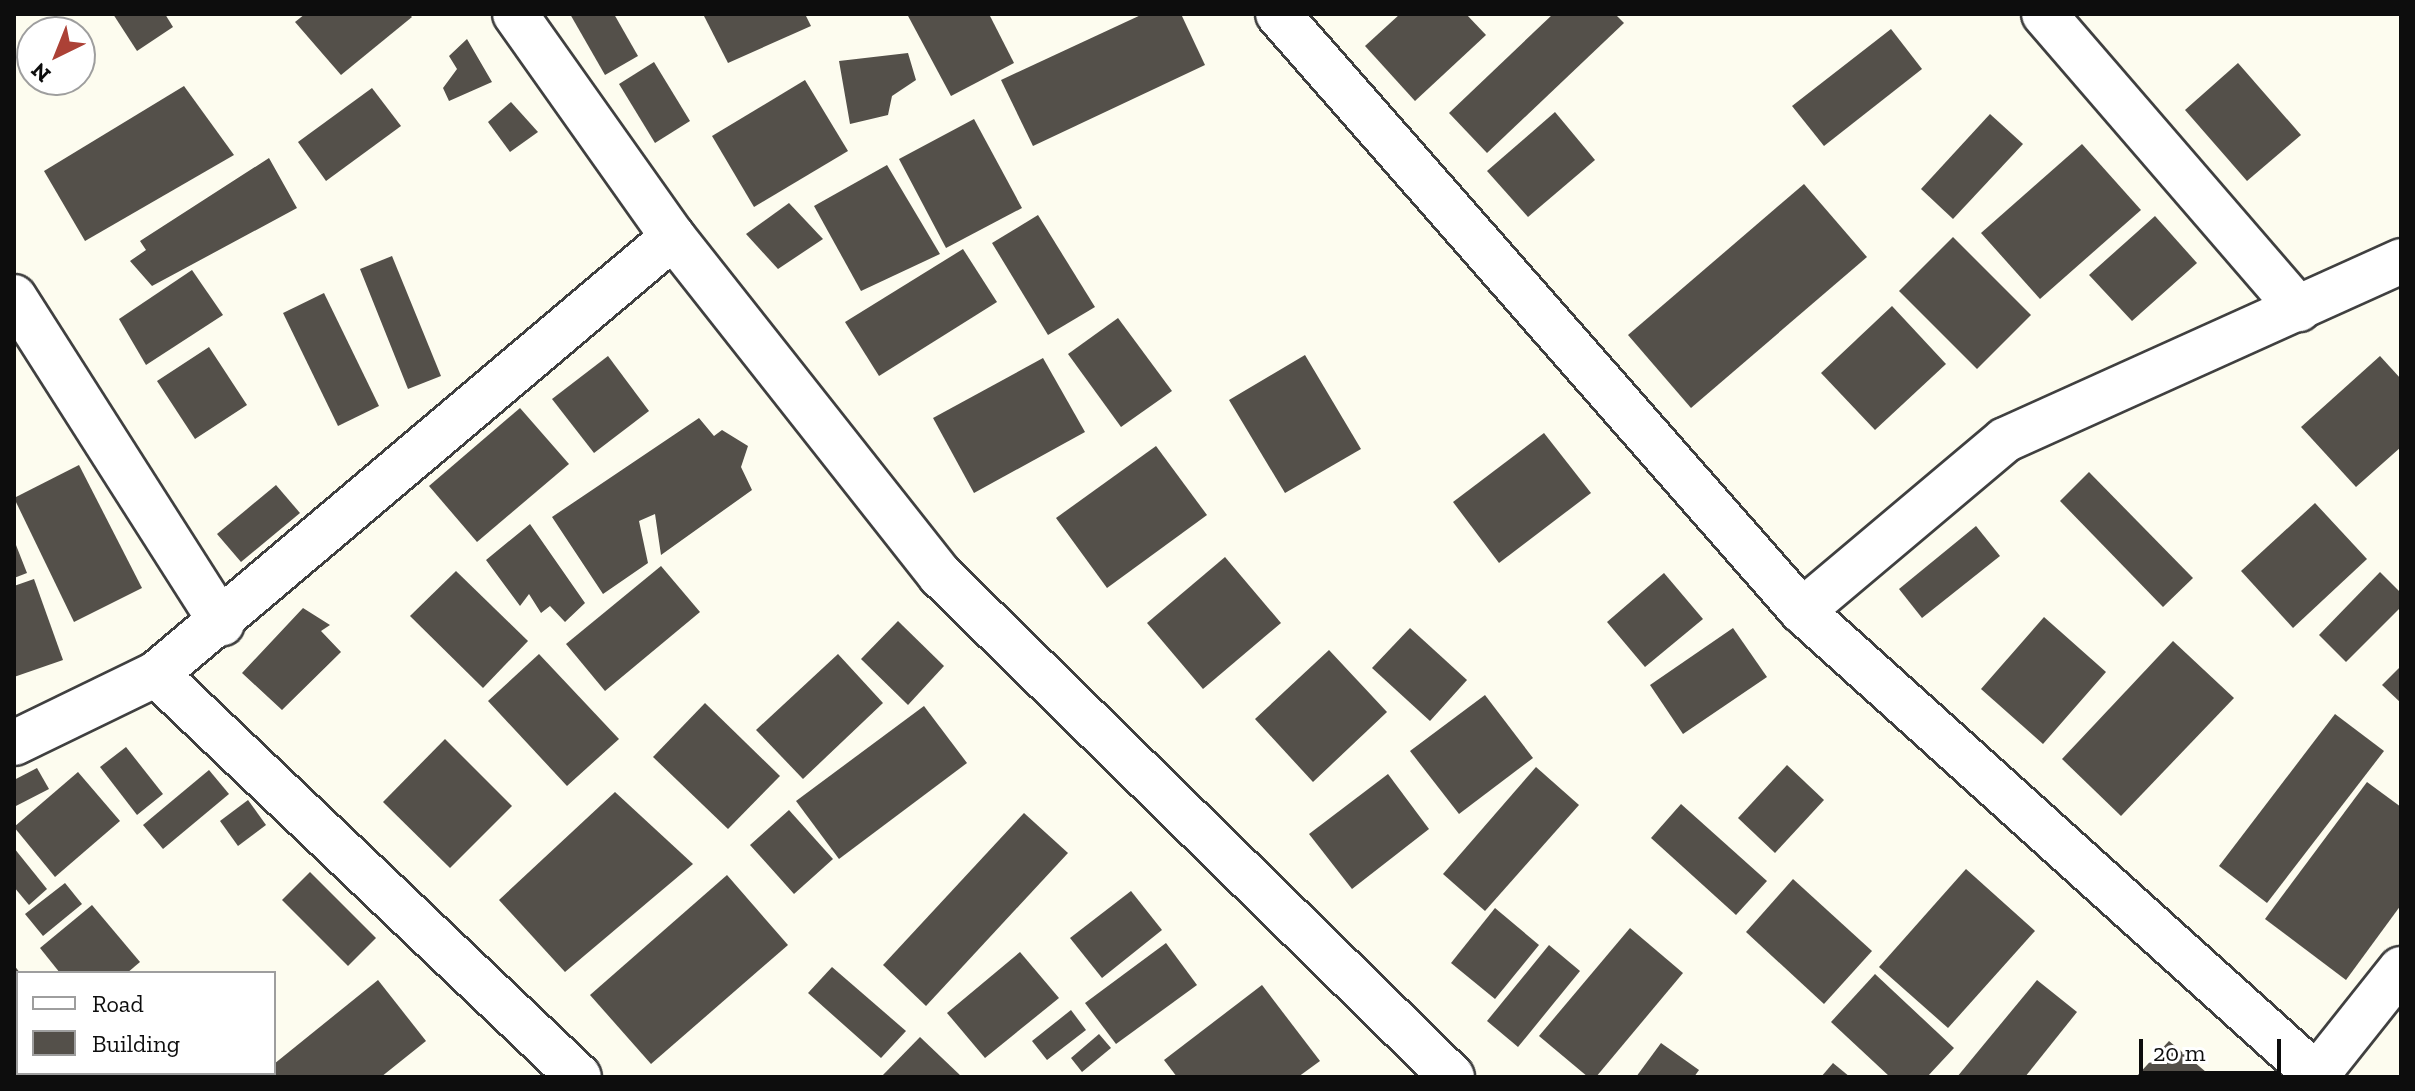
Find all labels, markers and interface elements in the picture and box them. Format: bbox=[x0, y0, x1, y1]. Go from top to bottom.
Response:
north arrow bbox=[16, 16, 96, 96]
text: N bbox=[25, 57, 56, 88]
legend bbox=[16, 971, 276, 1075]
text: Road bbox=[92, 989, 144, 1018]
scale bar bbox=[2143, 1023, 2285, 1073]
text: Building bbox=[92, 1029, 180, 1058]
text: 20 m bbox=[2153, 1038, 2205, 1067]

